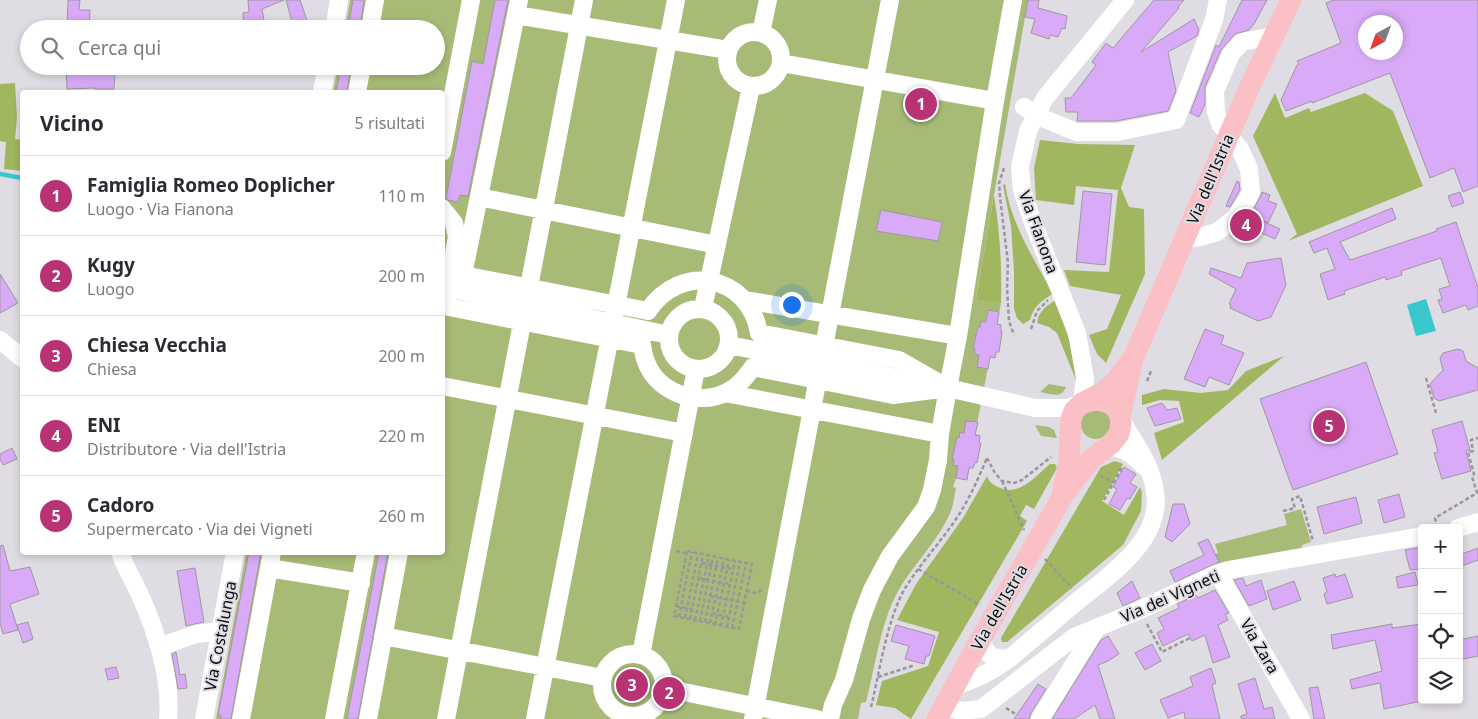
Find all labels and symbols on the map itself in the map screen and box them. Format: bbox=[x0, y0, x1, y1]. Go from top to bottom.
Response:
north arrow bbox=[1358, 15, 1403, 60]
pin: 1 bbox=[905, 85, 937, 123]
street label: Via dell'Istria bbox=[1181, 130, 1239, 228]
street label: Via Fianona bbox=[1014, 187, 1064, 277]
pin: 4 bbox=[1230, 206, 1262, 244]
your location bbox=[779, 292, 805, 318]
pin: 5 bbox=[1313, 407, 1345, 445]
street label: Via dell'Istria bbox=[965, 560, 1033, 654]
street label: Via dei Vigneti bbox=[1117, 564, 1223, 628]
street label: Via Costalunga bbox=[199, 579, 241, 693]
street label: Via Zara bbox=[1235, 614, 1285, 678]
pin: 3 bbox=[616, 666, 648, 704]
pin: 2 bbox=[653, 674, 685, 712]

